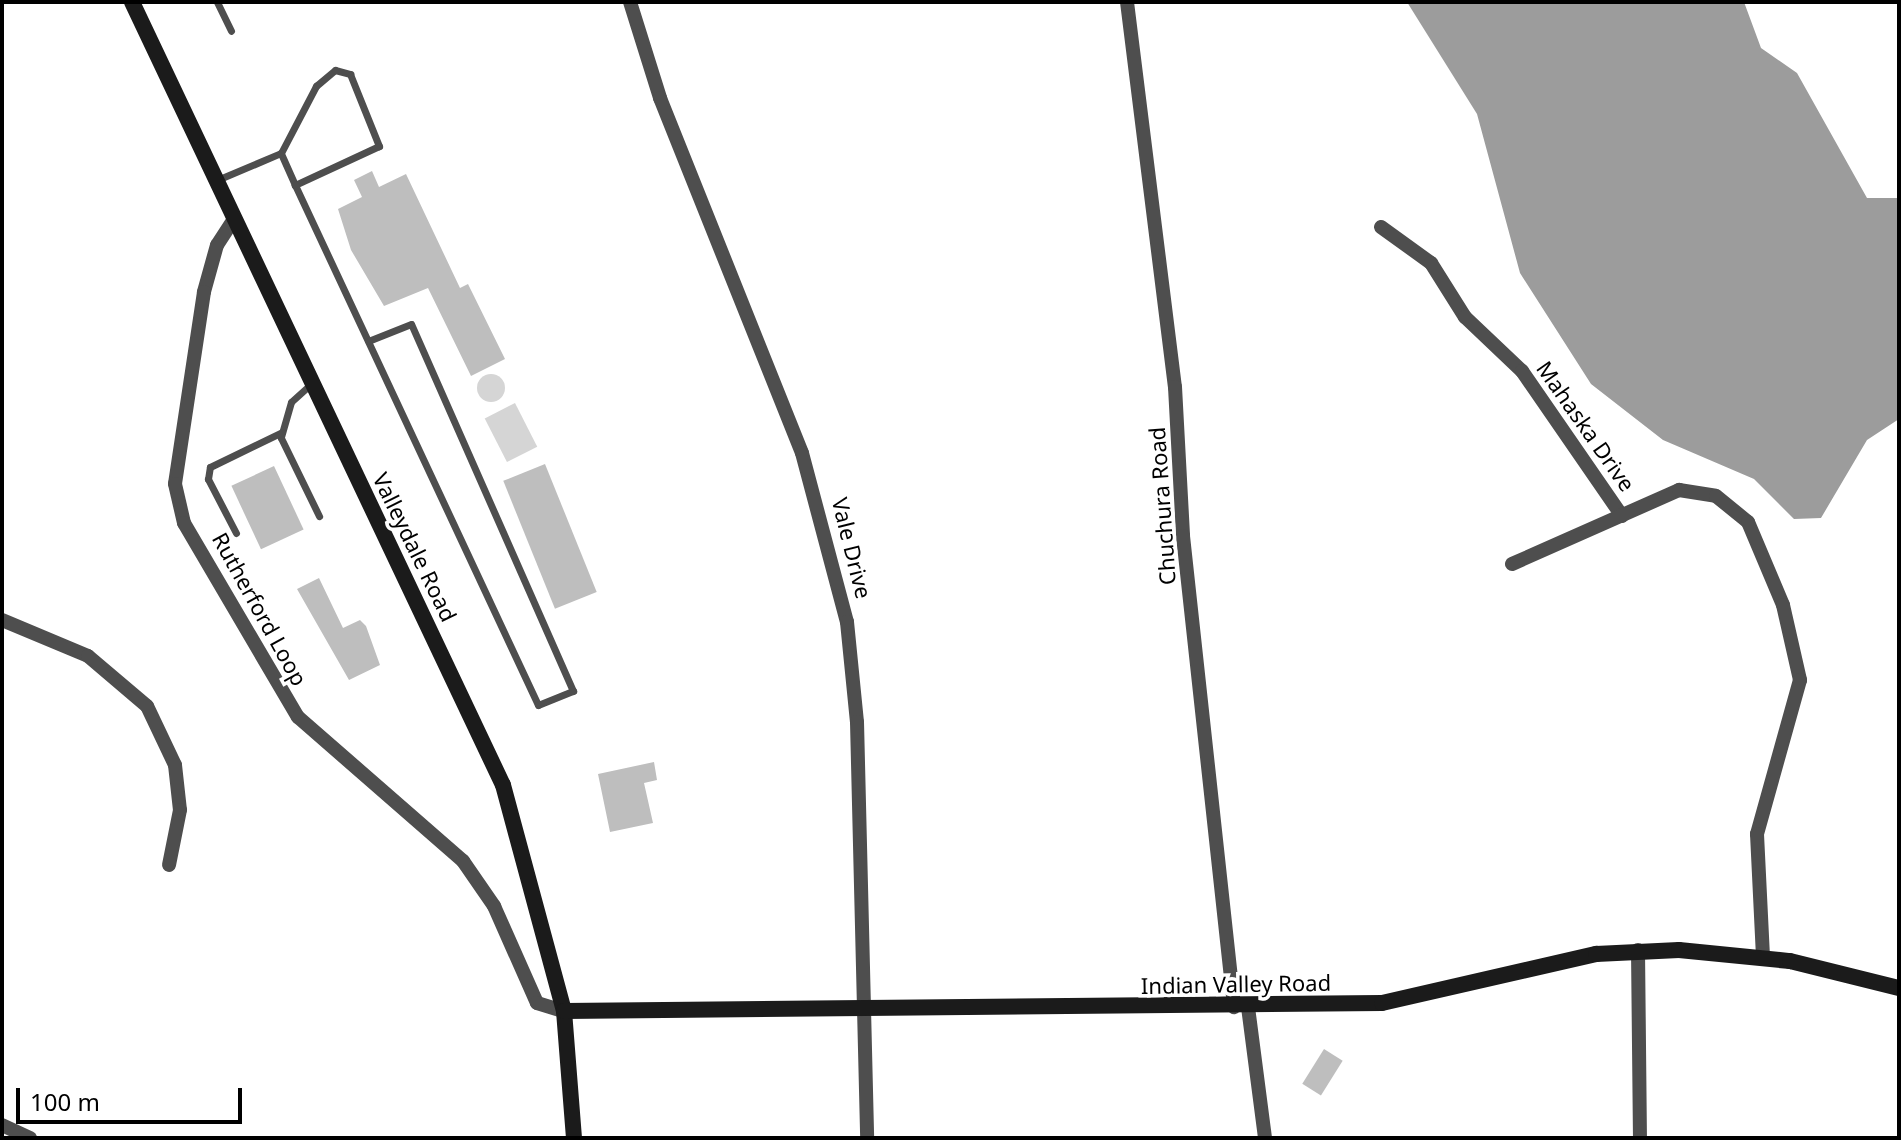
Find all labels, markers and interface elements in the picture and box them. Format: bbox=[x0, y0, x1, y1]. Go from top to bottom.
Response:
street label: Mahaska Drive bbox=[1531, 356, 1641, 496]
street label: Chuchura Road bbox=[1143, 426, 1181, 586]
street label: Valleydale Road bbox=[368, 468, 462, 626]
street label: Vale Drive bbox=[827, 495, 877, 601]
street label: Rutherford Loop bbox=[207, 528, 313, 690]
street label: Indian Valley Road bbox=[1141, 969, 1331, 999]
scale bar bbox=[20, 1072, 246, 1122]
text: 100 m bbox=[30, 1085, 100, 1118]

